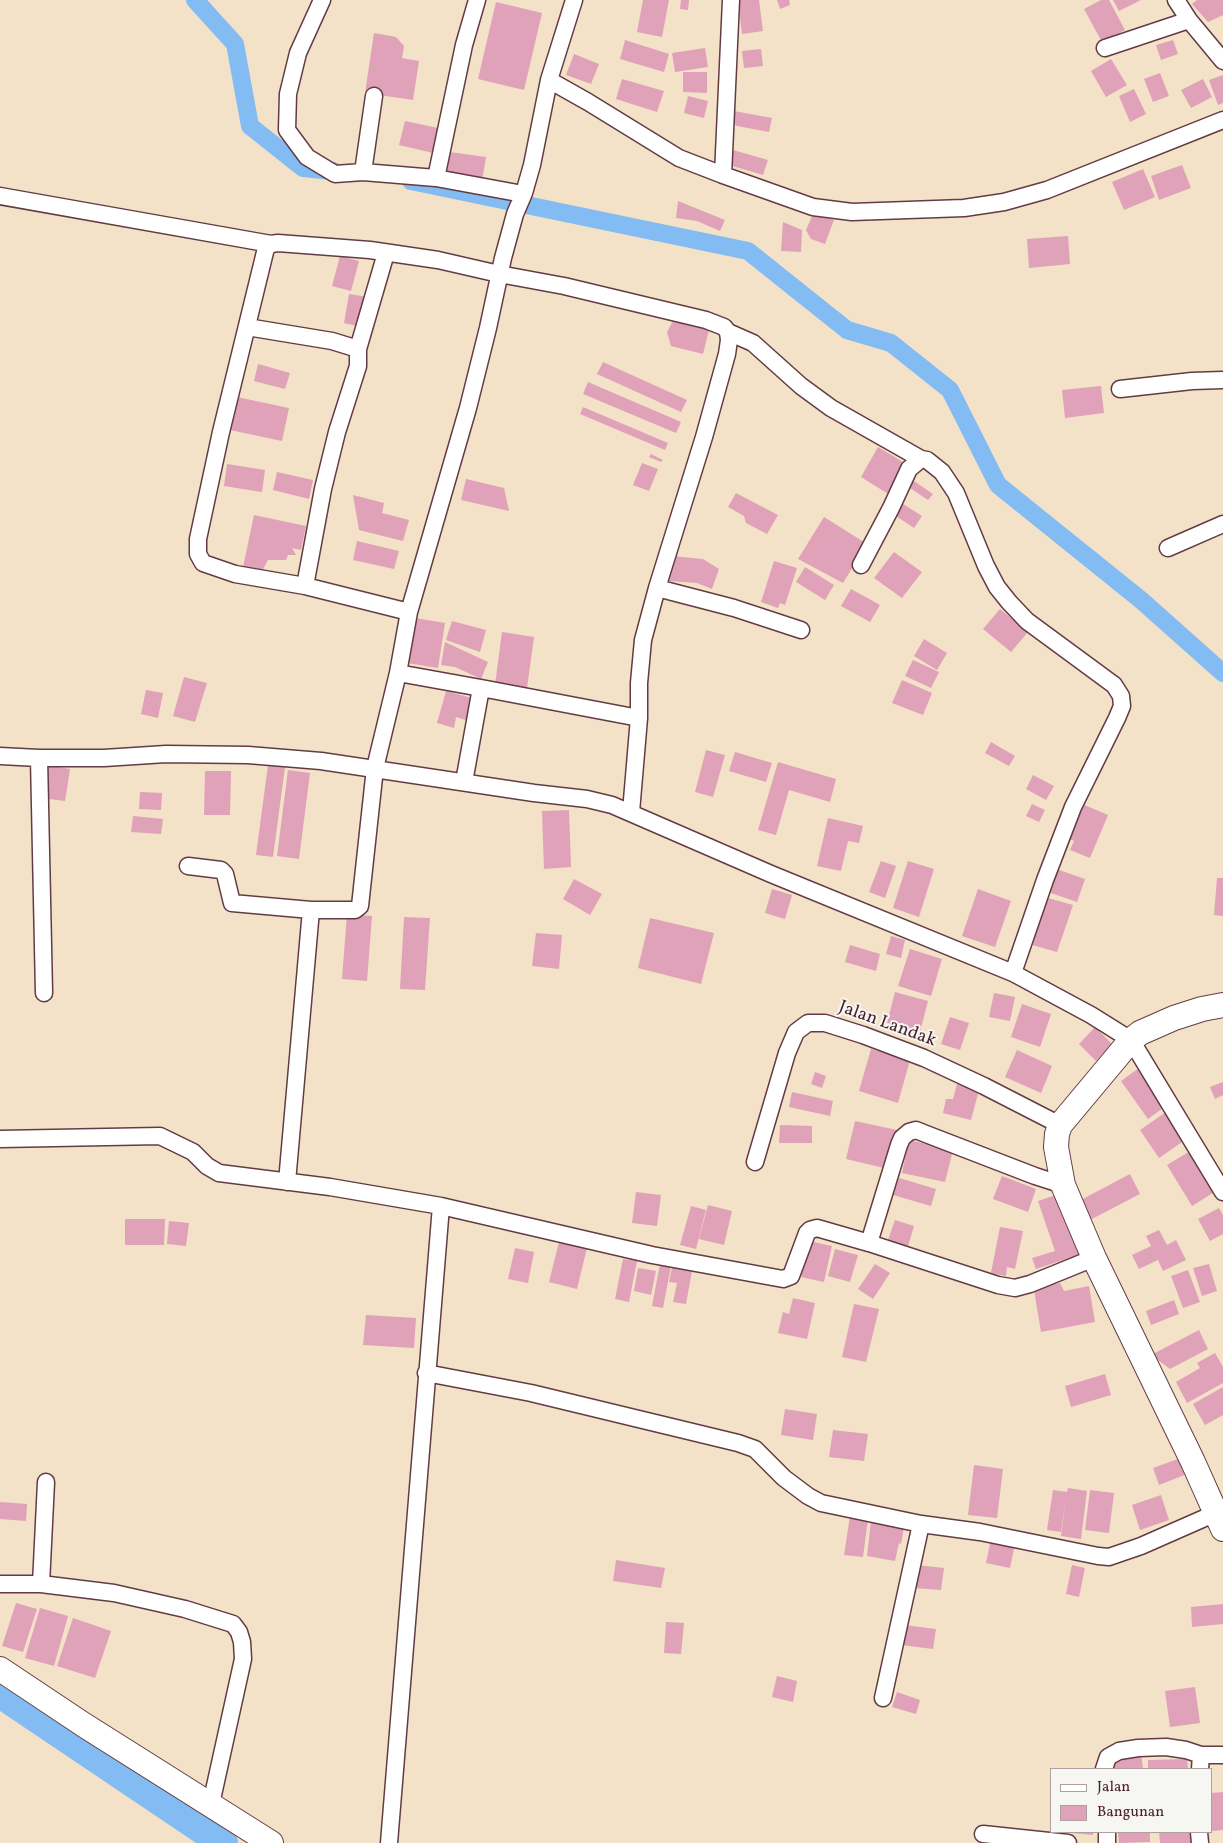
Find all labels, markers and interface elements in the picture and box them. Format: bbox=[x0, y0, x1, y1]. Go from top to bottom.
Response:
street label: Jalan Landak bbox=[835, 997, 939, 1053]
legend bbox=[1050, 1768, 1213, 1833]
text: Jalan bbox=[1097, 1777, 1130, 1798]
text: Bangunan bbox=[1097, 1802, 1164, 1823]

